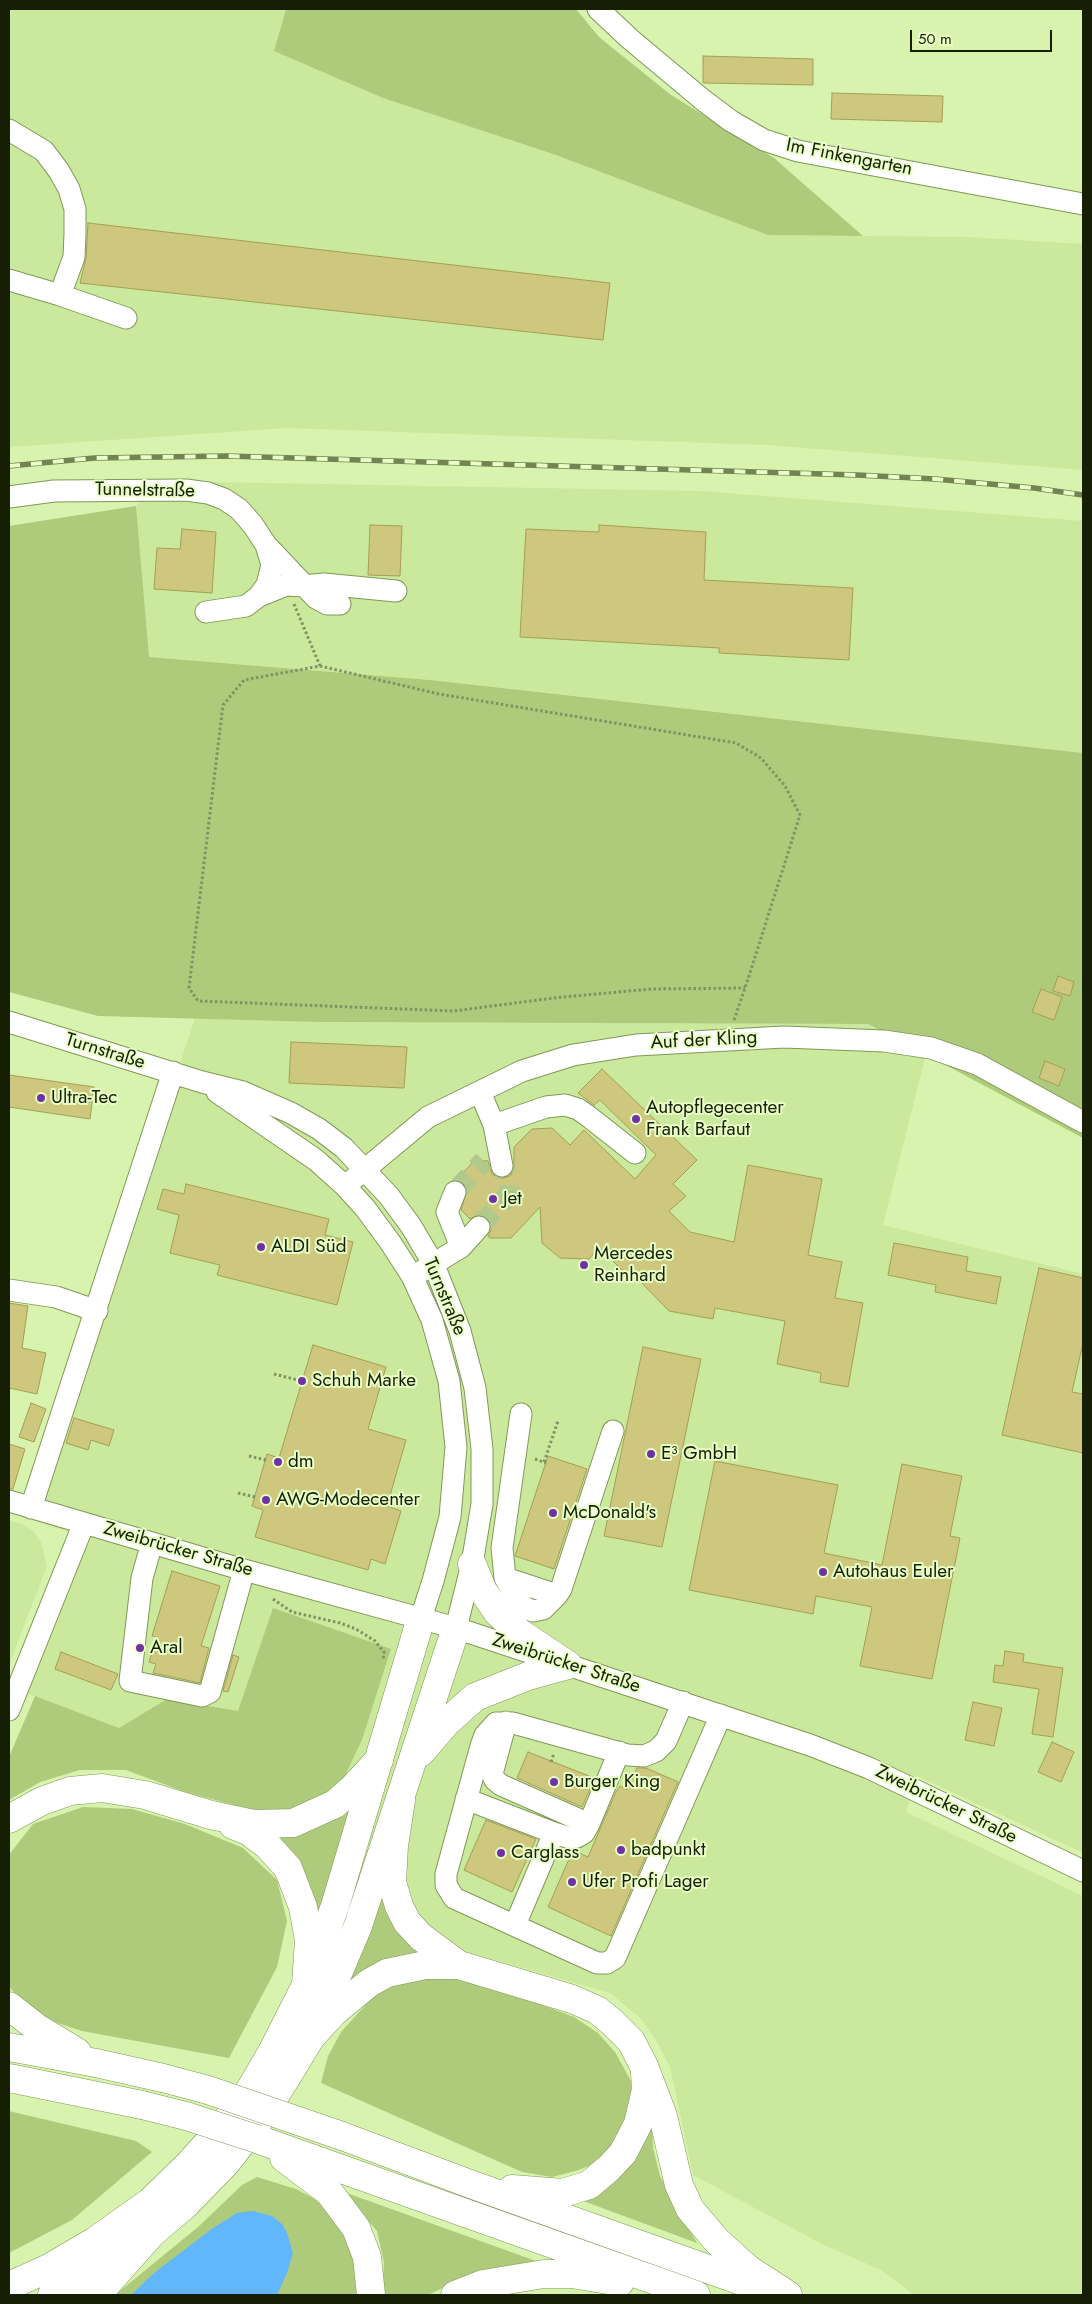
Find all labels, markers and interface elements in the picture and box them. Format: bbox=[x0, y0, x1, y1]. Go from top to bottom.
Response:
scale bar bbox=[912, 20, 1054, 52]
text: 50 m bbox=[918, 28, 952, 50]
street label: Im Finkengarten bbox=[784, 135, 914, 181]
street label: Tunnelstraße bbox=[95, 479, 195, 503]
street label: Auf der Kling bbox=[650, 1027, 758, 1055]
street label: Turnstraße bbox=[62, 1029, 148, 1075]
place label: Ultra-Tec bbox=[51, 1087, 117, 1109]
marker: Ultra-Tec bbox=[35, 1092, 47, 1104]
place label: Autopflegecenter Frank Barfaut bbox=[646, 1097, 784, 1141]
marker: Autopflegecenter Frank Barfaut bbox=[630, 1113, 642, 1125]
place label: Jet bbox=[503, 1188, 522, 1210]
marker: Jet bbox=[487, 1193, 499, 1205]
place label: ALDI Süd bbox=[271, 1236, 347, 1258]
marker: ALDI Süd bbox=[255, 1241, 267, 1253]
place label: Mercedes Reinhard bbox=[594, 1243, 673, 1287]
street label: Turnstraße bbox=[417, 1255, 471, 1339]
marker: Mercedes Reinhard bbox=[578, 1259, 590, 1271]
place label: Schuh Marke bbox=[312, 1370, 416, 1392]
marker: Schuh Marke bbox=[296, 1375, 308, 1387]
place label: E³ GmbH bbox=[661, 1443, 737, 1465]
marker: E³ GmbH bbox=[645, 1448, 657, 1460]
place label: dm bbox=[288, 1451, 314, 1473]
marker: dm bbox=[272, 1456, 284, 1468]
place label: AWG-Modecenter bbox=[276, 1489, 420, 1511]
marker: AWG-Modecenter bbox=[260, 1494, 272, 1506]
place label: McDonald's bbox=[563, 1502, 656, 1524]
marker: McDonald's bbox=[547, 1507, 559, 1519]
street label: Zweibrücker Straße bbox=[101, 1518, 255, 1582]
place label: Autohaus Euler bbox=[833, 1561, 954, 1583]
marker: Autohaus Euler bbox=[817, 1566, 829, 1578]
street label: Zweibrücker Straße bbox=[489, 1629, 643, 1699]
place label: Aral bbox=[150, 1637, 183, 1659]
marker: Aral bbox=[134, 1642, 146, 1654]
street label: Zweibrücker Straße bbox=[872, 1761, 1020, 1849]
place label: Burger King bbox=[564, 1771, 660, 1793]
marker: Burger King bbox=[548, 1776, 560, 1788]
place label: badpunkt bbox=[631, 1839, 705, 1861]
place label: Carglass bbox=[511, 1842, 579, 1864]
marker: badpunkt bbox=[615, 1844, 627, 1856]
marker: Carglass bbox=[495, 1847, 507, 1859]
place label: Ufer Profi Lager bbox=[582, 1871, 709, 1893]
marker: Ufer Profi Lager bbox=[566, 1876, 578, 1888]

